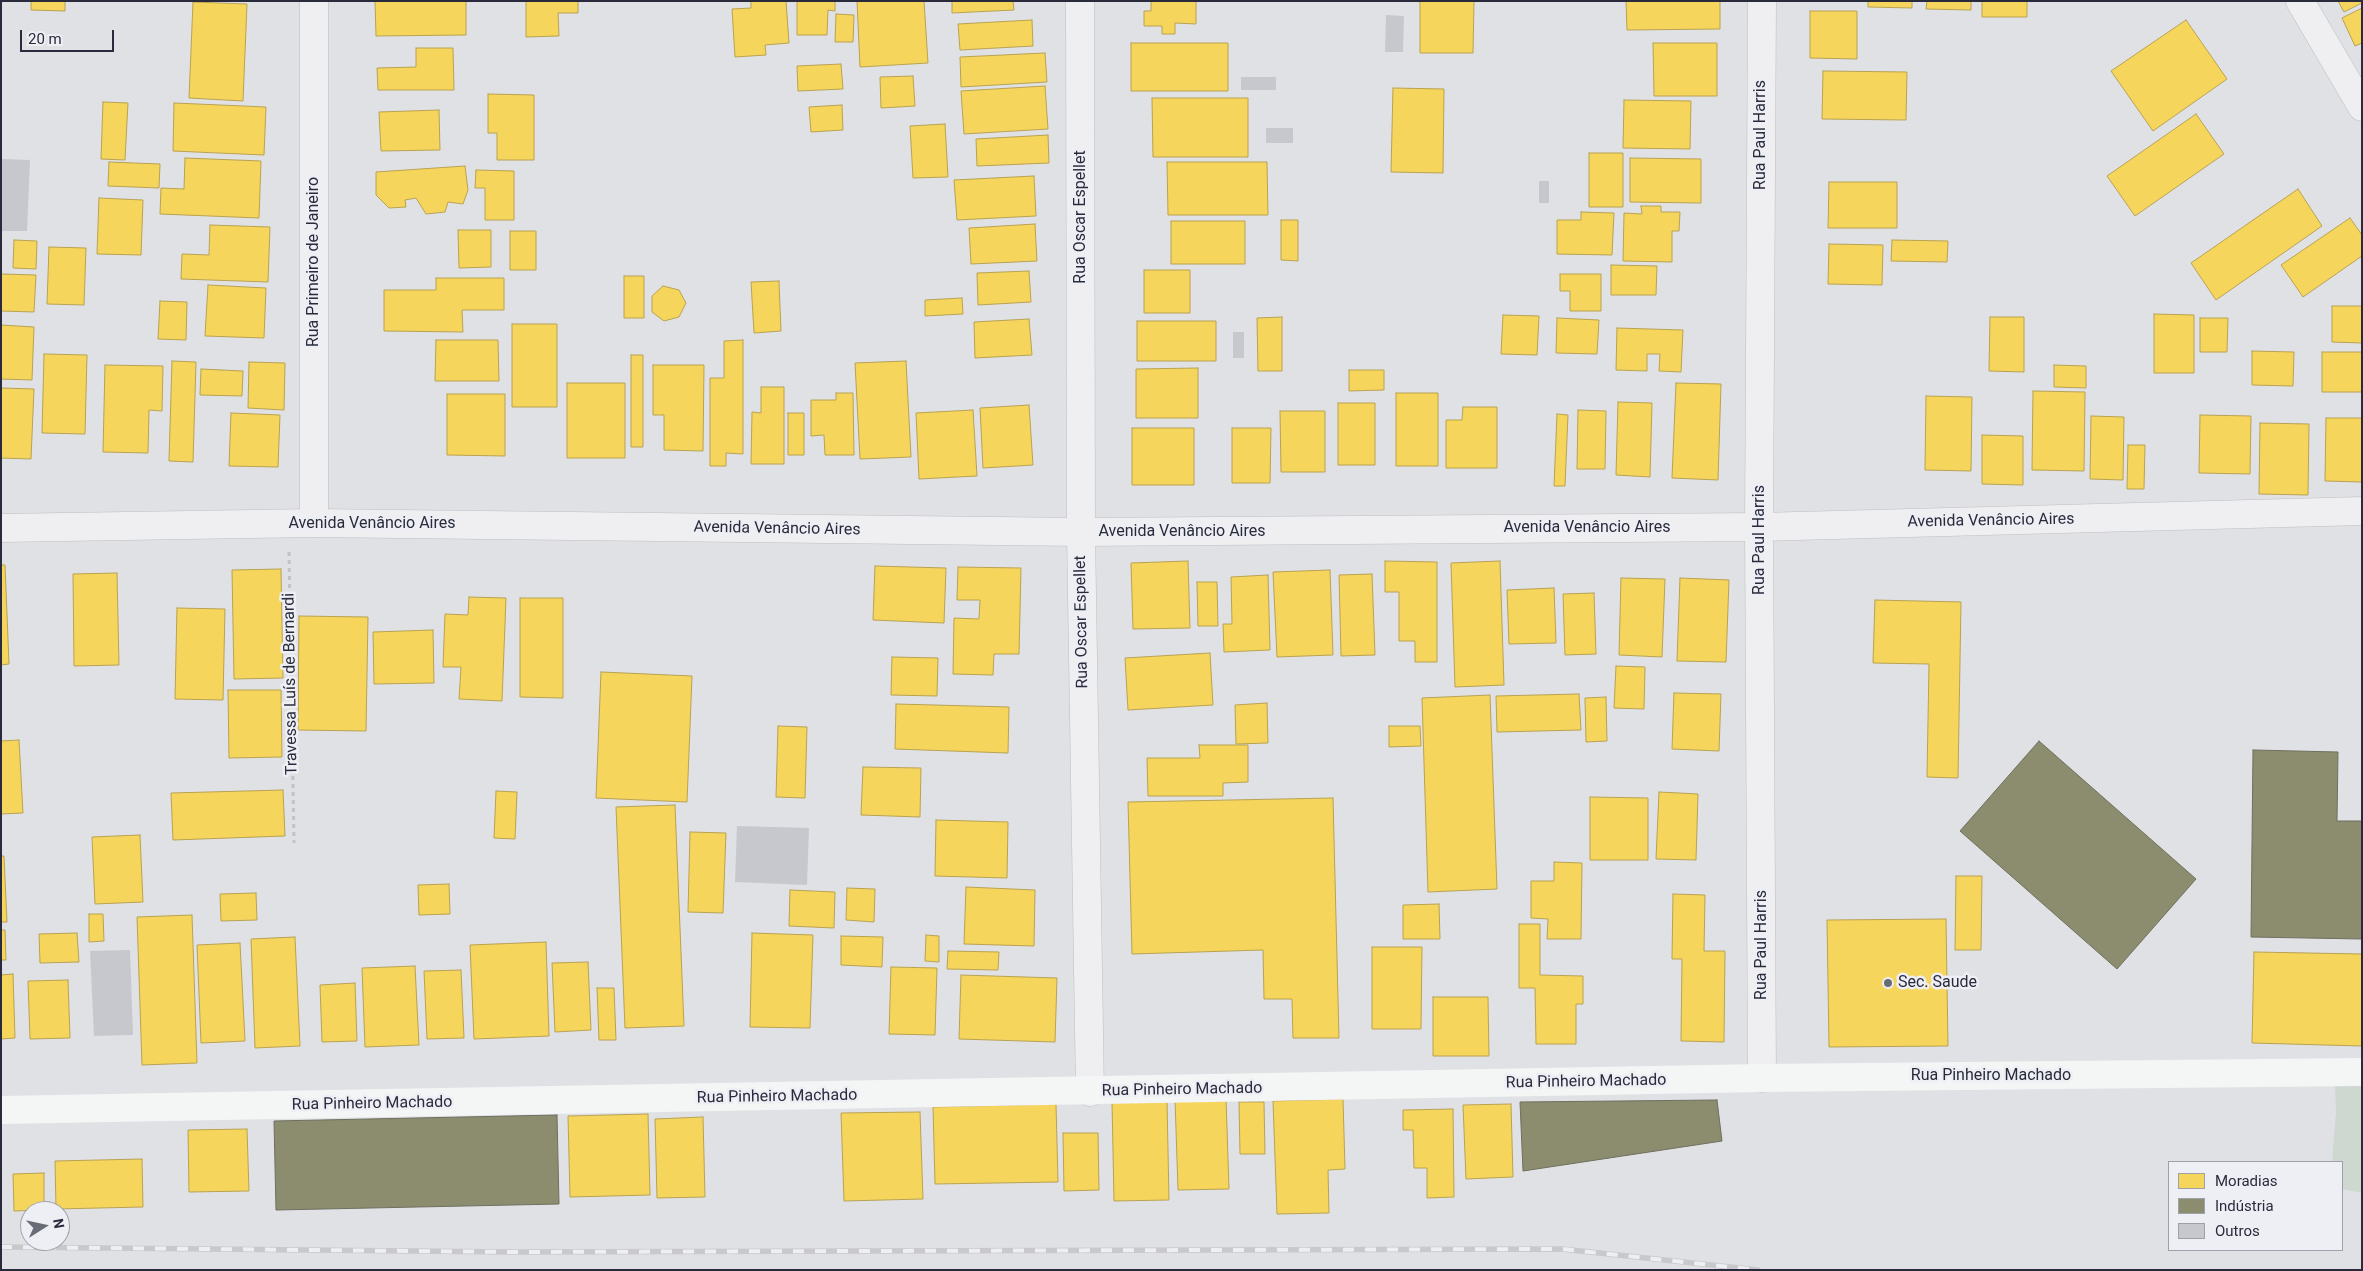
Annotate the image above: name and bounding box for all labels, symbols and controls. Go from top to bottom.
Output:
scale bar [22,20,116,52]
text: 20 m [28,30,62,48]
street label: Rua Paul Harris [1751,80,1771,190]
street label: Rua Oscar Espellet [1071,150,1091,284]
street label: Rua Primeiro de Janeiro [304,177,324,347]
street label: Rua Paul Harris [1750,485,1770,595]
street label: Avenida Venâncio Aires [1907,510,2075,532]
street label: Avenida Venâncio Aires [288,514,456,534]
street label: Avenida Venâncio Aires [693,518,861,540]
street label: Avenida Venâncio Aires [1503,518,1671,538]
street label: Avenida Venâncio Aires [1098,522,1266,542]
street label: Rua Oscar Espellet [1071,555,1093,689]
street label: Travessa Luís de Bernardi [280,593,302,775]
street label: Rua Paul Harris [1752,890,1772,1000]
place label: Sec. Saude [1898,973,1977,993]
marker: Sec. Saude [1882,977,1894,989]
street label: Rua Pinheiro Machado [1911,1066,2071,1086]
street label: Rua Pinheiro Machado [1506,1071,1666,1093]
street label: Rua Pinheiro Machado [1102,1079,1262,1101]
street label: Rua Pinheiro Machado [697,1086,857,1108]
street label: Rua Pinheiro Machado [292,1093,452,1115]
legend [2168,1161,2343,1251]
text: Moradias [2215,1172,2278,1190]
text: Indústria [2215,1197,2274,1215]
north arrow [20,1201,70,1251]
text: N [50,1217,68,1230]
text: Outros [2215,1222,2260,1240]

